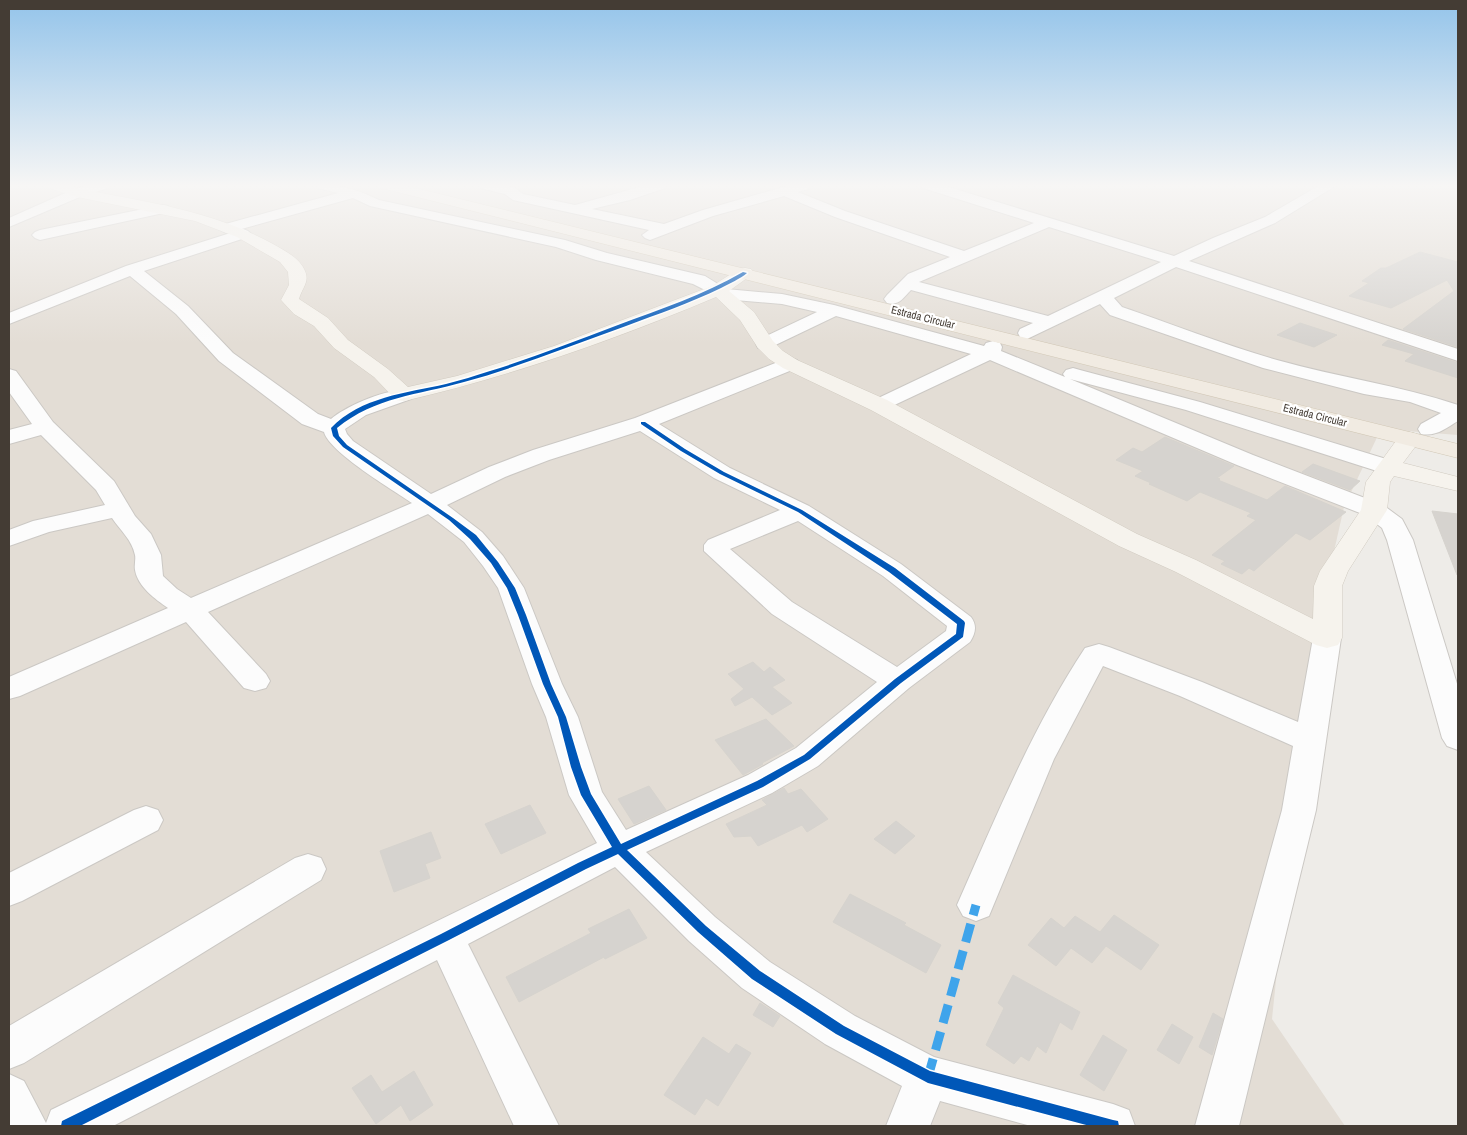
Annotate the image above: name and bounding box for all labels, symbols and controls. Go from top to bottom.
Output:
street label: Estrada Circular [890,302,956,332]
street label: Estrada Circular [1282,400,1348,430]

